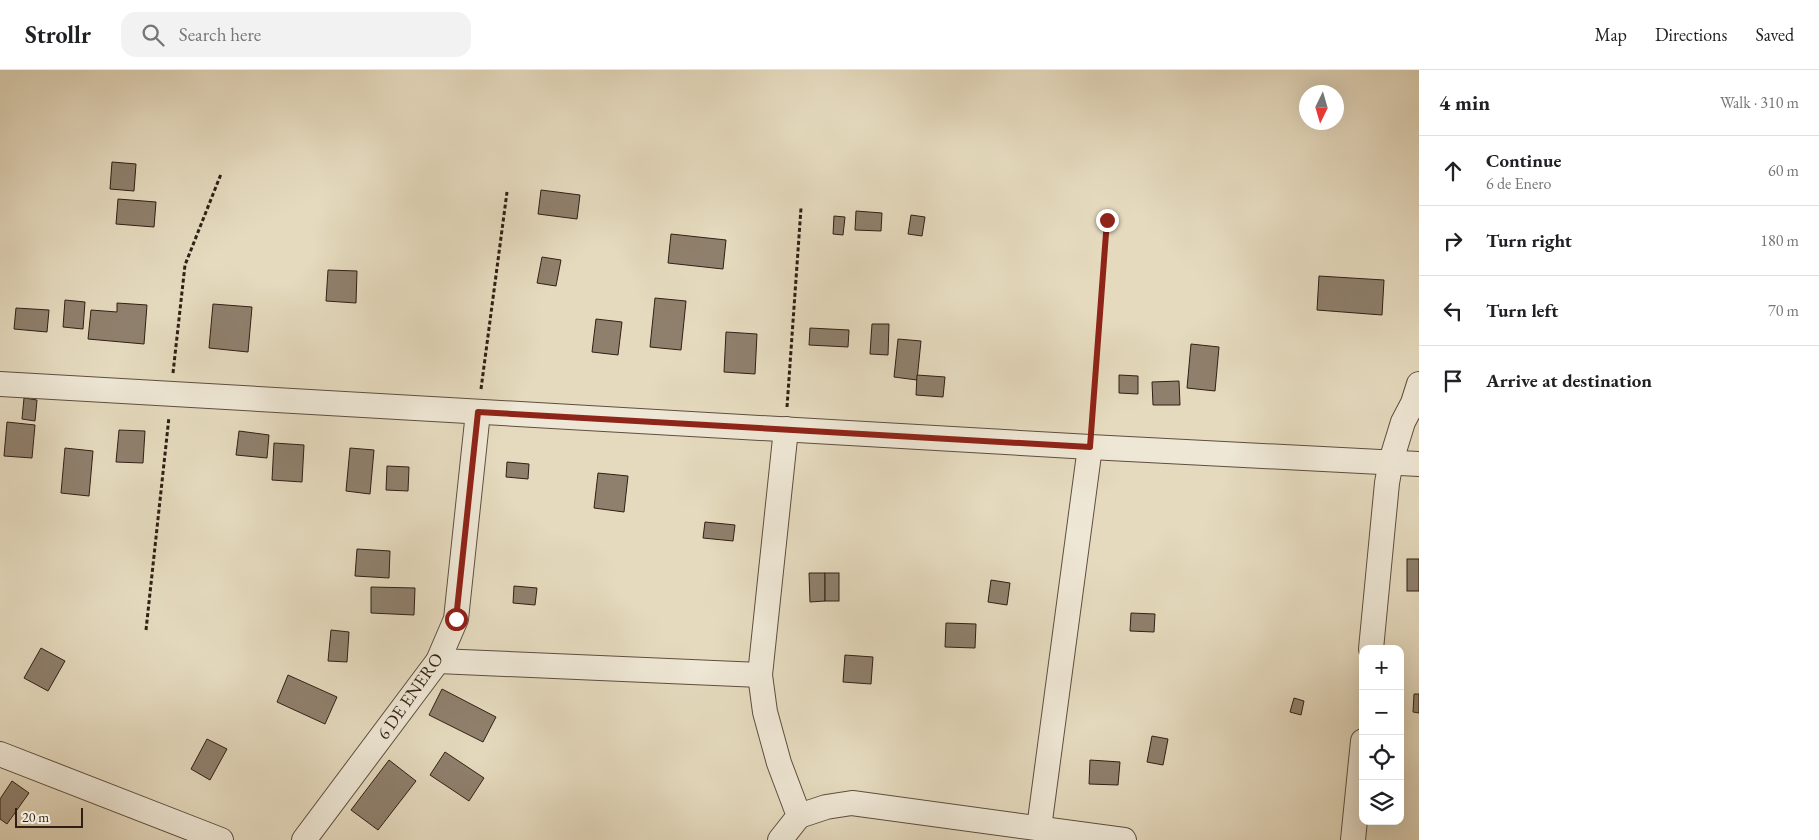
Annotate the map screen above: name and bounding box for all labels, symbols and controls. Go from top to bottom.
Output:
search box [121,12,471,57]
text: Strollr [25,19,91,50]
icon: search [139,21,167,49]
text: Search here [179,22,261,47]
text: Map [1595,23,1627,46]
text: Directions [1655,23,1727,46]
text: Saved [1755,23,1794,46]
north arrow [1299,85,1344,130]
text: 4 min [1439,89,1490,116]
text: Walk · 310 m [1720,92,1799,113]
text: Continue [1486,148,1561,173]
icon: ahead [1439,157,1467,185]
text: 60 m [1768,160,1799,181]
text: 6 de Enero [1486,173,1551,194]
route end [1096,209,1119,232]
icon: right [1439,227,1467,255]
text: Turn right [1486,228,1572,253]
text: 180 m [1760,230,1799,251]
icon: left [1439,297,1467,325]
text: Turn left [1486,298,1558,323]
text: 70 m [1768,300,1799,321]
icon: arrive [1439,367,1467,395]
text: Arrive at destination [1486,368,1652,393]
route start [445,608,468,631]
map controls [1359,645,1404,825]
button: + [1359,645,1404,690]
street label: 6 DE ENERO [371,648,448,744]
button: − [1359,690,1404,735]
button: locate [1359,735,1404,780]
button: layers [1359,780,1404,825]
scale bar [15,805,82,828]
text: 20 m [22,808,49,826]

